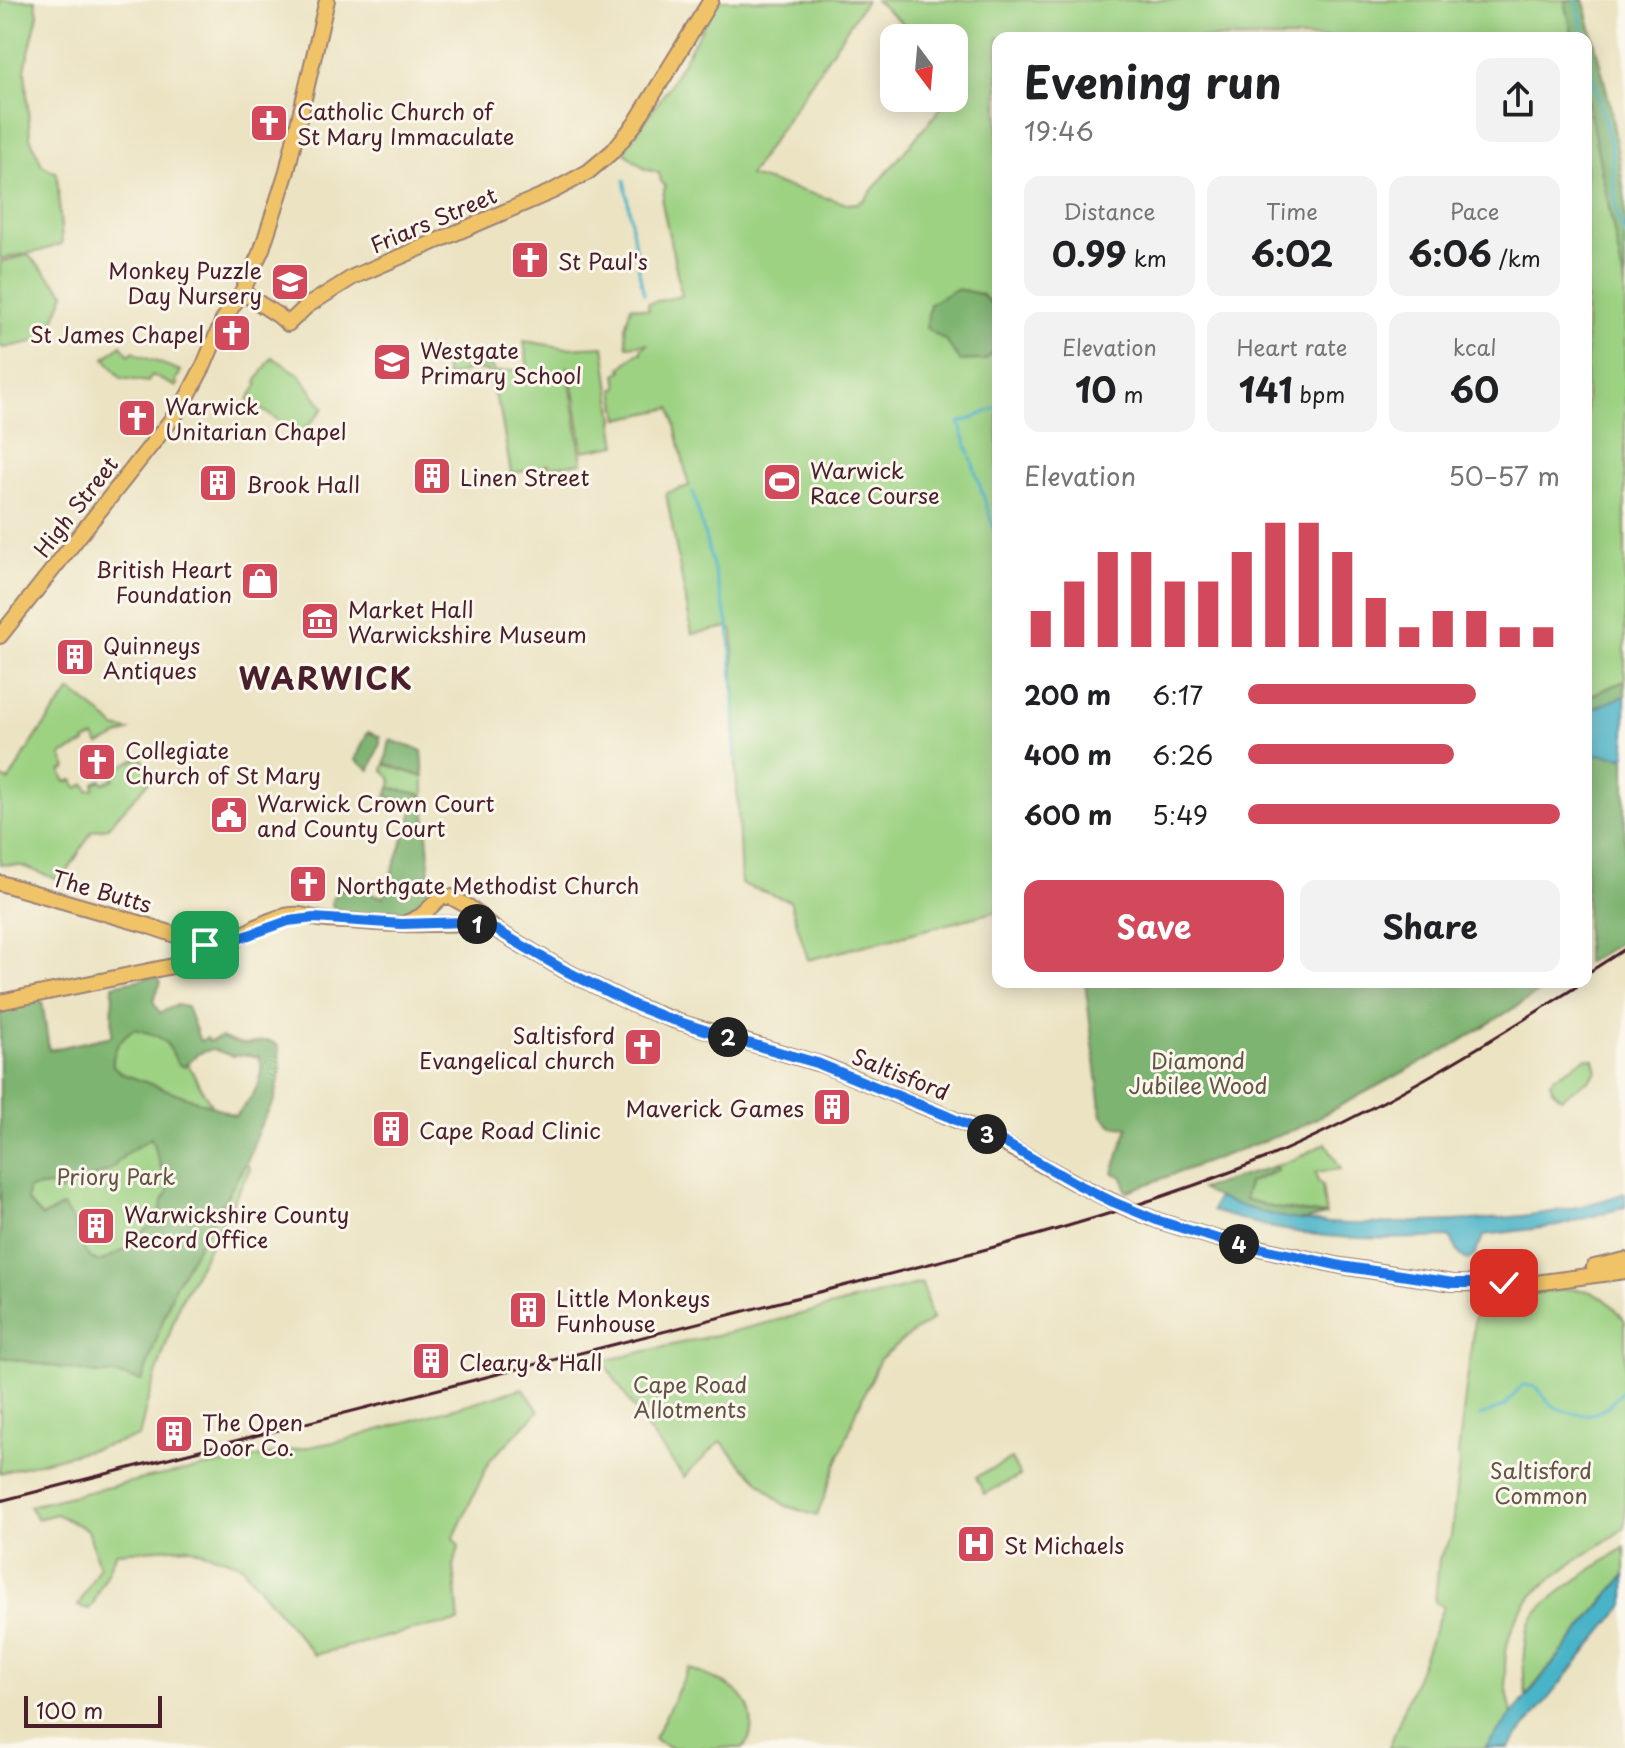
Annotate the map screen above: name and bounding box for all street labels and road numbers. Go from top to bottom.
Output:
street label: Friars Street [364,177,502,261]
street label: High Street [25,448,125,564]
street label: The Butts [48,860,156,920]
street label: Saltisford [847,1039,955,1107]

